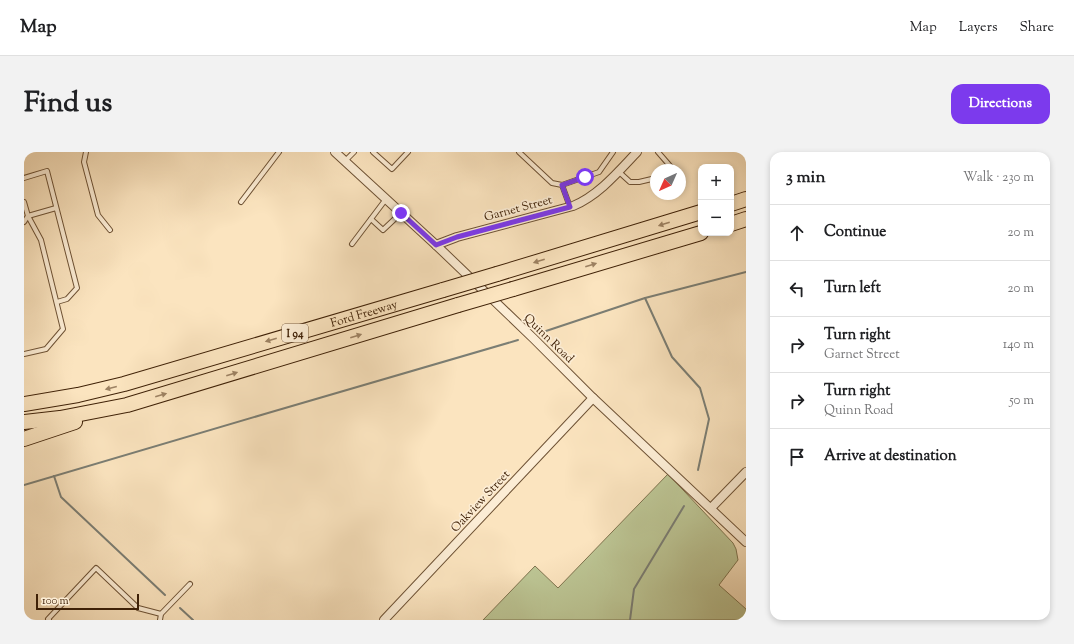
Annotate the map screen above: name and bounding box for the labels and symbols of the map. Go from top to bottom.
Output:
north arrow [650,164,686,200]
route start [576,168,594,186]
street label: Garnet Street [482,191,554,227]
route end [392,204,410,222]
one-way arrow [657,221,669,227]
one-way arrow [533,258,545,264]
one-way arrow [585,262,597,268]
street label: Ford Freeway [328,296,400,333]
street label: Quinn Road [519,310,578,368]
road number: I 94 [282,324,308,342]
one-way arrow [350,333,362,339]
one-way arrow [265,337,277,343]
one-way arrow [226,371,238,377]
one-way arrow [105,385,117,391]
one-way arrow [155,392,167,398]
street label: Oakview Street [447,466,514,537]
scale bar [36,592,139,611]

